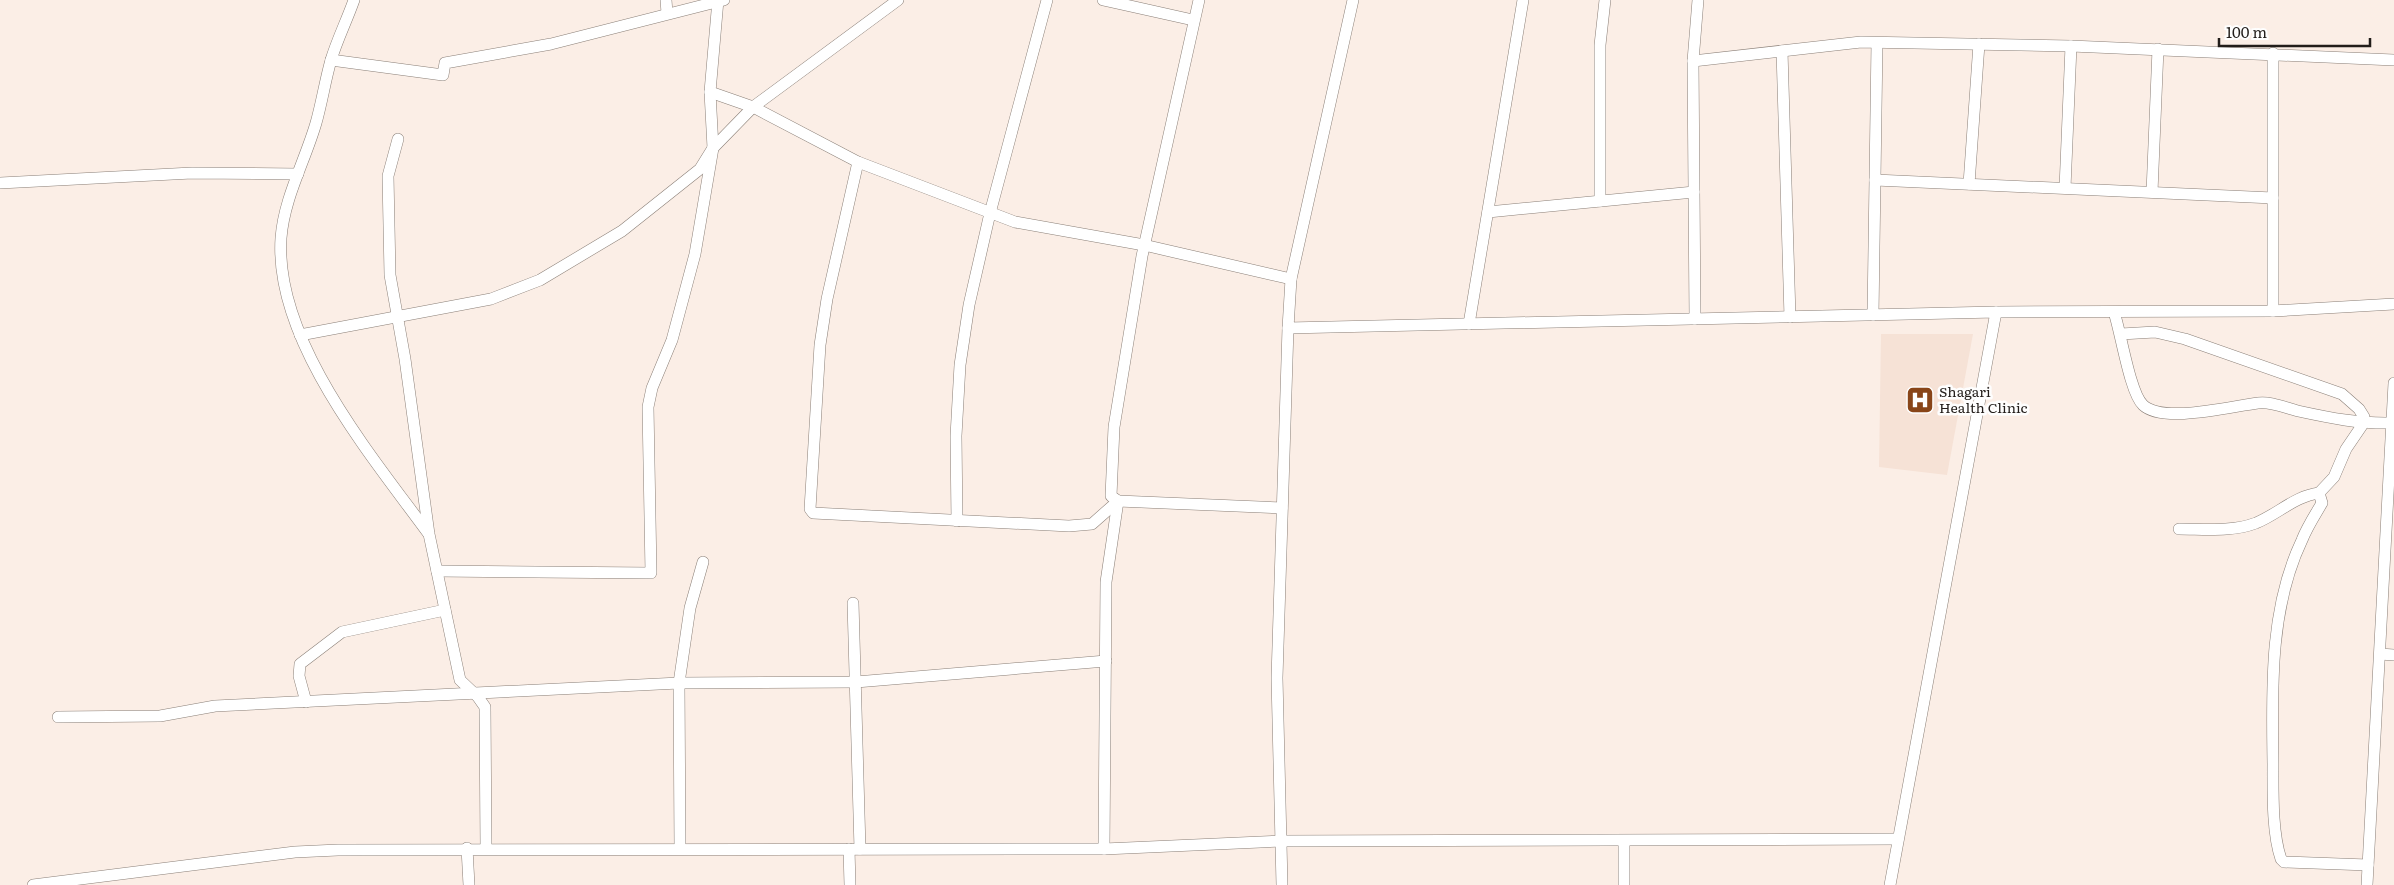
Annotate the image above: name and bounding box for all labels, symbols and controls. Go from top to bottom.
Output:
scale bar [2219,15,2370,47]
text: 100 m [2226,20,2267,43]
place label: Shagari Health Clinic [1939,381,2028,417]
hospital icon: Shagari Health Clinic [1905,385,1935,415]

